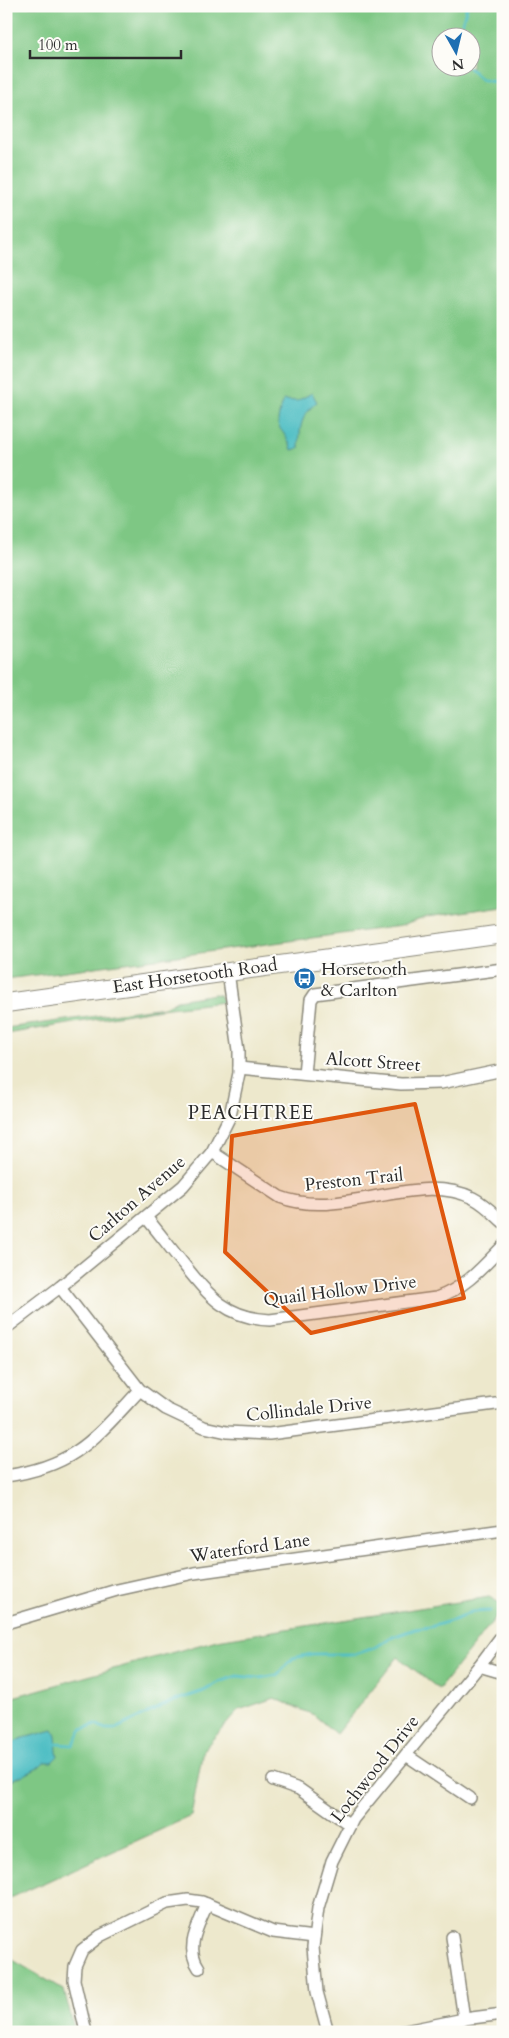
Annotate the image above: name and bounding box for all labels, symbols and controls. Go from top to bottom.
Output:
scale bar [30,28,181,60]
north arrow [432,28,482,78]
text: 100 m [38,35,78,55]
text: N [450,54,465,75]
street label: East Horsetooth Road [111,952,279,1000]
place label: Horsetooth & Carlton [321,957,407,1003]
bus stop icon: Horsetooth & Carlton [293,967,317,991]
street label: Alcott Street [325,1046,421,1078]
district label: PEACHTREE [188,1100,314,1126]
street label: Carlton Avenue [83,1150,191,1248]
street label: Preston Trail [303,1162,405,1198]
street label: Quail Hollow Drive [262,1269,418,1313]
street label: Collindale Drive [245,1390,373,1428]
street label: Waterford Lane [187,1527,312,1569]
street label: Lochwood Drive [325,1710,425,1828]

